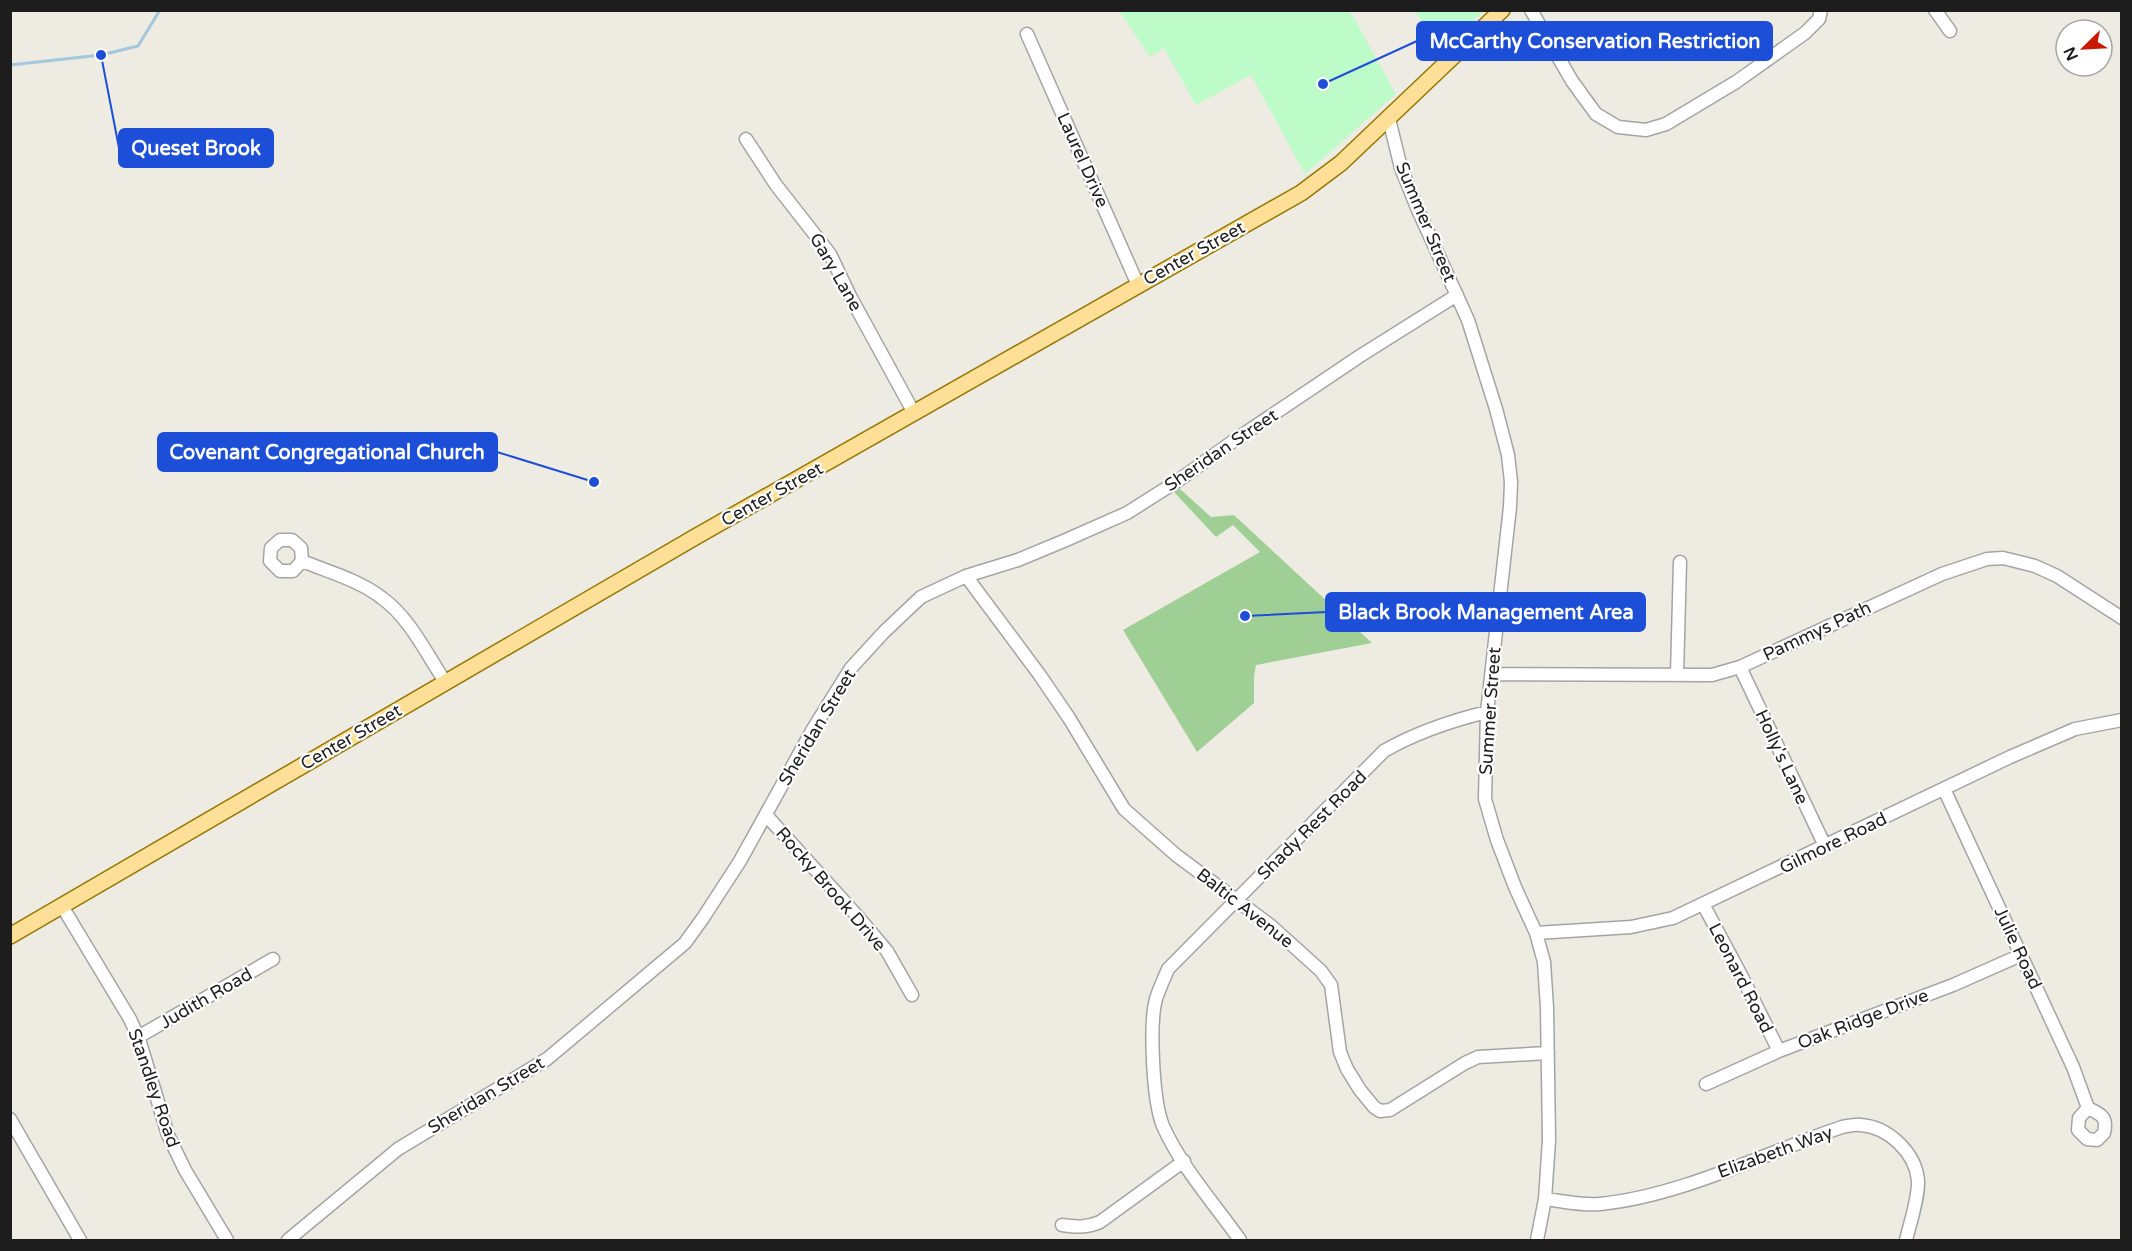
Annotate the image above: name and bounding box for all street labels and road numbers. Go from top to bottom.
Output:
street label: Laurel Drive [1052,109,1114,211]
street label: Summer Street [1391,159,1461,285]
street label: Center Street [1139,216,1249,290]
street label: Gary Lane [805,229,867,315]
street label: Sheridan Street [1160,404,1282,496]
street label: Center Street [717,457,827,531]
street label: Pammys Path [1759,596,1875,666]
street label: Summer Street [1475,646,1505,776]
street label: Sheridan Street [774,665,860,789]
street label: Center Street [297,699,406,775]
street label: Holly's Lane [1751,706,1813,808]
street label: Shady Rest Road [1253,766,1371,884]
street label: Gilmore Road [1776,808,1890,878]
street label: Rocky Brook Drive [771,822,891,956]
street label: Baltic Avenue [1192,863,1298,953]
street label: Julie Road [1989,903,2047,993]
street label: Leonard Road [1704,919,1778,1037]
street label: Judith Road [156,963,256,1033]
street label: Oak Ridge Drive [1795,984,1931,1054]
street label: Standley Road [123,1026,185,1150]
street label: Sheridan Street [424,1052,548,1138]
street label: Elizabeth Way [1715,1121,1836,1183]

